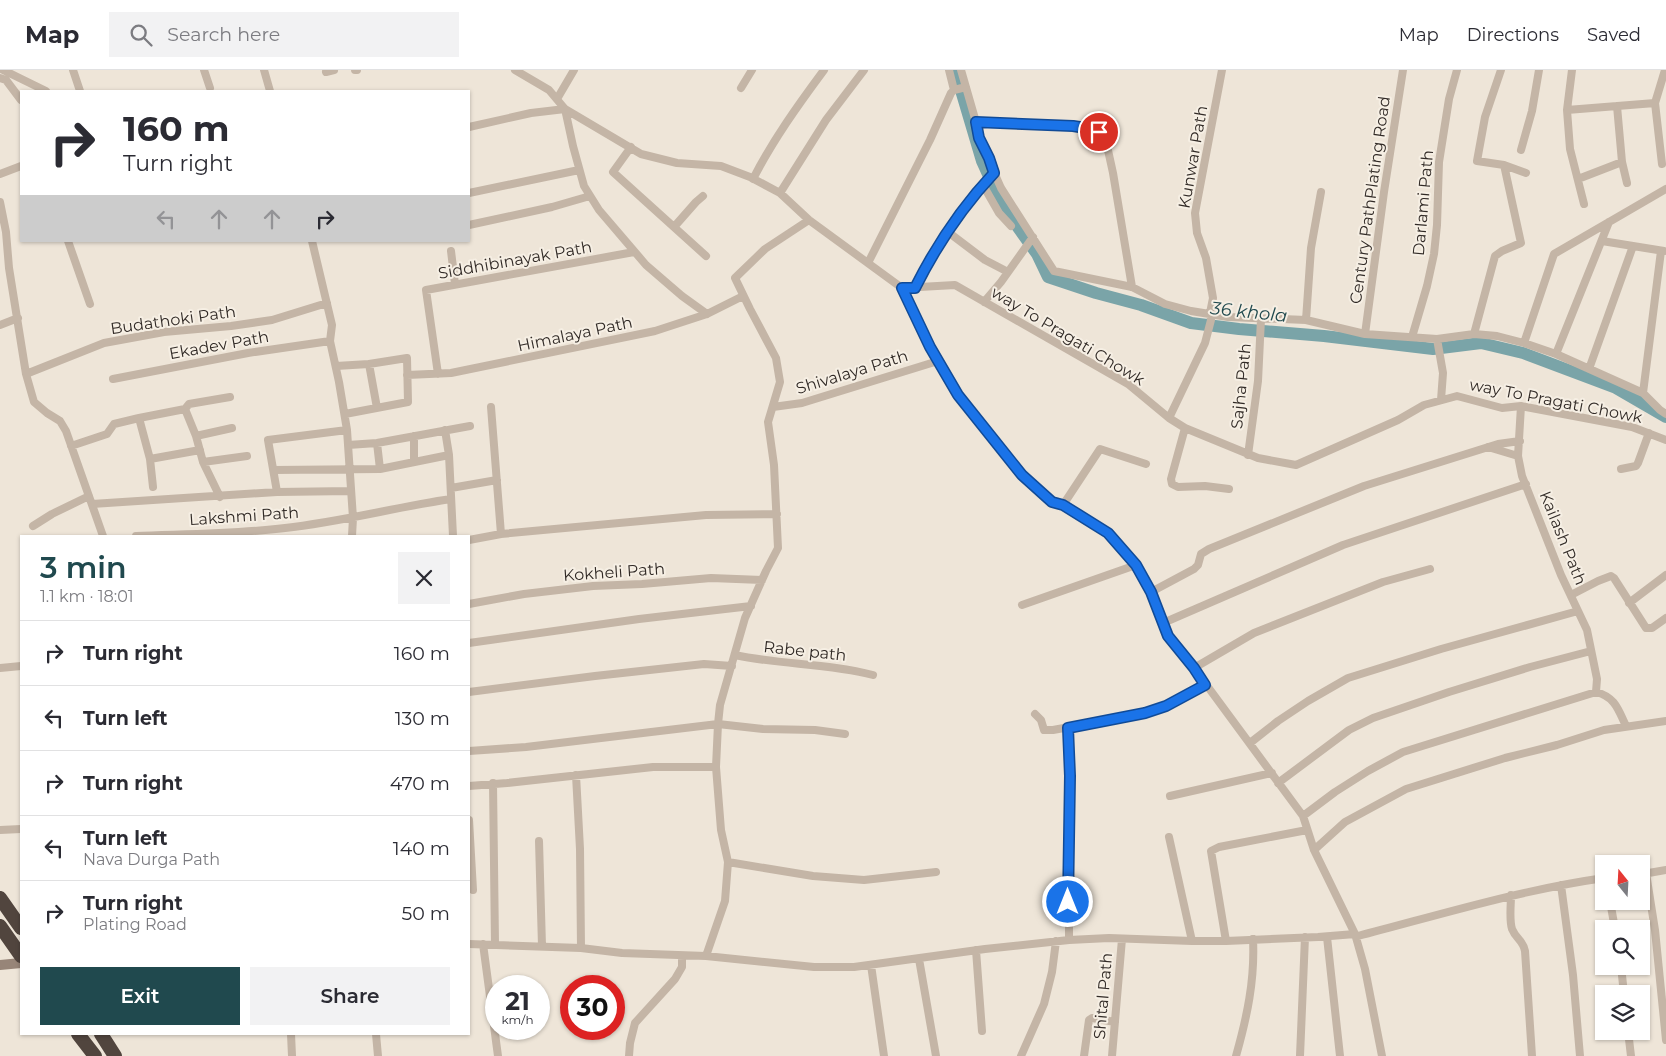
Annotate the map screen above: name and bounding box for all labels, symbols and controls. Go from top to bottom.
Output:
search box [109,12,459,57]
text: Map [25,20,79,49]
icon: search [127,21,155,49]
text: Search here [167,23,280,46]
text: Map [1399,24,1439,46]
text: Directions [1467,24,1559,46]
text: Saved [1587,24,1641,46]
street label: Century PathPlating Road [1346,95,1394,305]
street label: Kunwar Path [1175,104,1211,210]
text: 160 m [123,107,229,150]
icon: right [40,110,105,175]
pin [1078,111,1120,153]
icon: arrive [1085,118,1113,146]
street label: Darlami Path [1409,149,1437,257]
text: Turn right [123,150,233,177]
icon: left [152,205,180,233]
icon: ahead [205,205,233,233]
icon: ahead [258,205,286,233]
icon: right [311,205,339,233]
street label: Siddhibinayak Path [437,237,593,283]
street label: way To Pragati Chowk [988,283,1149,390]
water label: 36 khola [1209,297,1288,327]
street label: Budathoki Path [109,302,237,338]
street label: Himalaya Path [516,313,634,355]
street label: Ekadev Path [168,327,270,363]
street label: Sajha Path [1227,342,1255,430]
street label: Shivalaya Path [794,346,910,398]
street label: way To Pragati Chowk [1468,375,1644,427]
street label: Kailash Path [1536,488,1590,588]
street label: Lakshmi Path [188,503,300,529]
text: 3 min [40,549,127,586]
button: close [398,552,450,604]
street label: Kokheli Path [563,559,665,585]
text: 1.1 km · 18:01 [40,587,134,606]
street label: Rabe path [763,637,847,665]
icon: right [40,639,68,667]
text: Turn right [83,642,183,665]
text: 160 m [394,642,450,665]
icon: left [40,704,68,732]
text: Turn left [83,707,168,730]
text: 130 m [395,707,450,730]
icon: right [40,769,68,797]
text: Turn right [83,772,183,795]
text: 470 m [390,772,450,795]
text: Turn left [83,827,168,850]
icon: left [40,834,68,862]
text: 140 m [393,837,450,860]
text: Nava Durga Path [83,850,220,869]
north arrow [1595,855,1650,910]
map controls [1595,855,1650,1040]
position arrow [1041,875,1093,927]
text: Turn right [83,892,183,915]
icon: right [40,899,68,927]
text: 50 m [402,902,450,925]
text: Plating Road [83,915,187,934]
button: search [1595,920,1650,975]
street label: Shital Path [1090,952,1116,1040]
button: Exit [40,967,240,1025]
button: Share [250,967,450,1025]
speed limit sign: 30 [560,975,625,1040]
button: layers [1595,985,1650,1040]
text: 21 [505,986,530,1016]
text: km/h [501,1012,534,1027]

